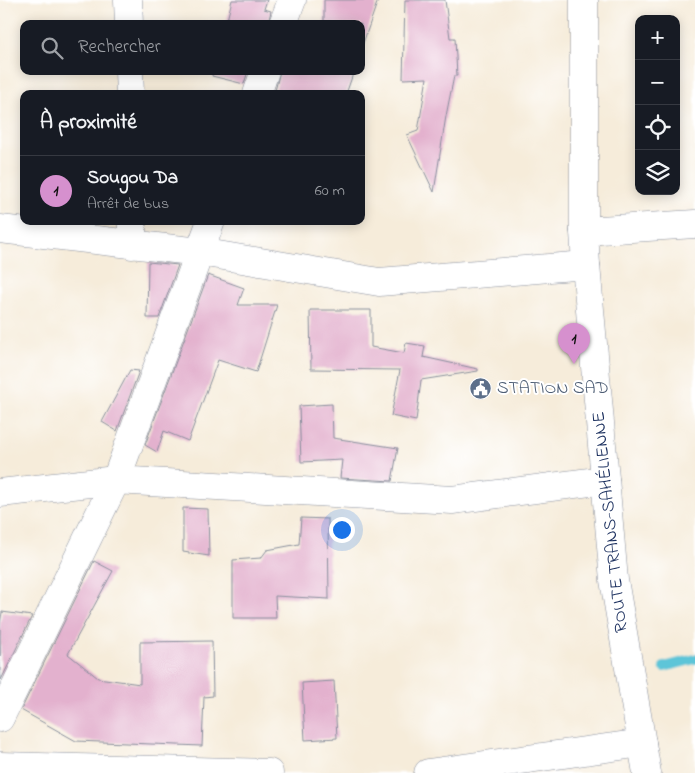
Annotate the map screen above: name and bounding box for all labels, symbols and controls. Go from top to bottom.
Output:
map controls [635,15,680,195]
button: + [635,15,680,60]
search box [20,20,365,75]
icon: search [38,34,66,62]
text: Rechercher [78,34,161,61]
button: − [635,60,680,105]
button: locate [635,105,680,150]
text: À proximité [40,108,137,138]
button: layers [635,150,680,195]
text: Sougou Da [87,165,178,192]
text: 1 [53,179,59,203]
text: 60 m [315,179,345,203]
text: Arrêt de bus [87,192,169,216]
pin: 1 [558,323,590,364]
place label: STATION SAD [497,376,609,402]
public building icon: STATION SAD [469,377,493,401]
street label: ROUTE TRANS-SAHÉLIENNE [586,410,636,634]
your location [329,517,355,543]

